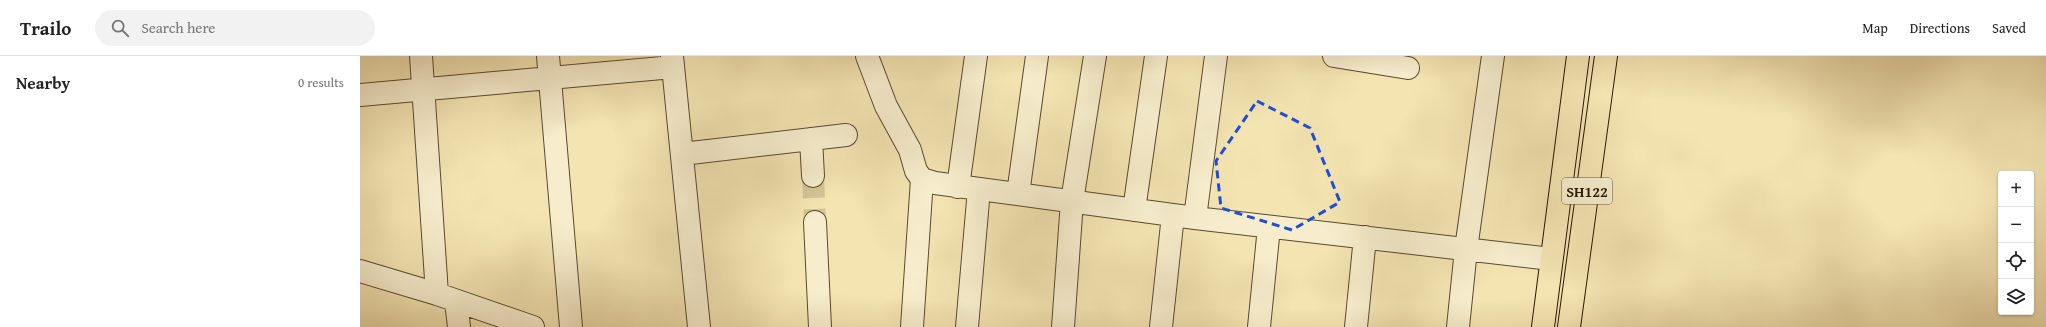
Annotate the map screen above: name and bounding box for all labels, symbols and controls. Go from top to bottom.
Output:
search box [95,10,375,46]
text: Trailo [20,14,71,42]
icon: search [109,17,131,39]
text: Search here [141,17,215,38]
text: Map [1862,18,1888,38]
text: Directions [1910,18,1970,38]
text: Saved [1992,18,2026,38]
text: Nearby [16,70,70,95]
text: 0 results [298,73,344,92]
map controls [1998,171,2034,315]
button: + [1998,171,2034,207]
road number: SH122 [1562,178,1612,204]
button: − [1998,207,2034,243]
button: locate [1998,243,2034,279]
button: layers [1998,279,2034,315]

